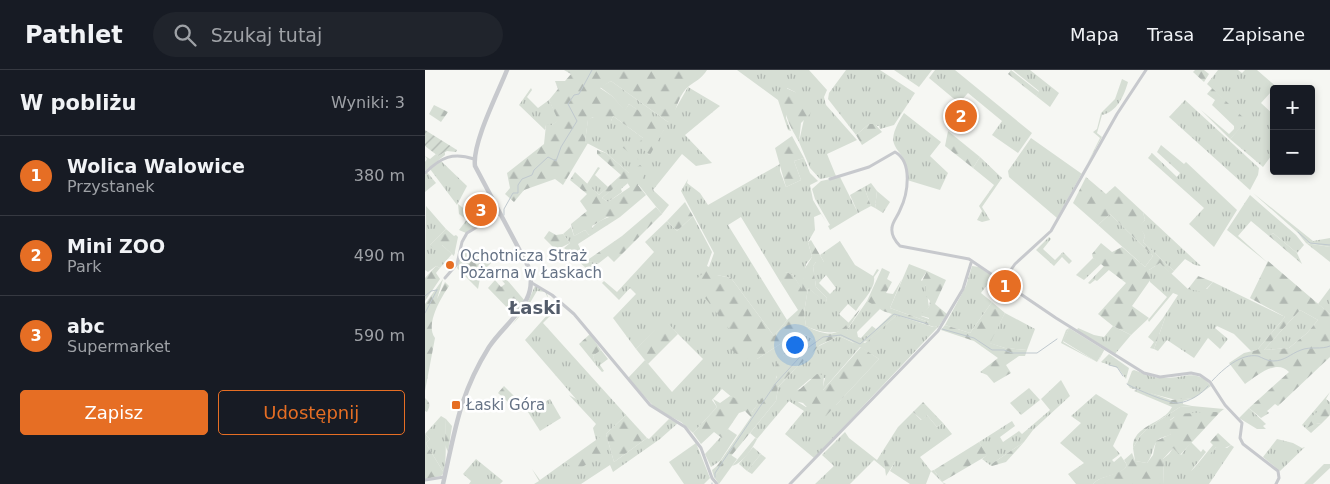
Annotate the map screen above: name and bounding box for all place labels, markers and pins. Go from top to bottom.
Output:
pin: 2 [945,97,977,135]
pin: 3 [465,191,497,229]
place label: Ochotnicza Straż Pożarna w Łaskach [460,247,602,282]
marker: Ochotnicza Straż Pożarna w Łaskach [444,259,456,271]
pin: 1 [989,267,1021,305]
place label: Łaski Góra [465,396,545,414]
marker: Łaski Góra [450,399,462,411]

